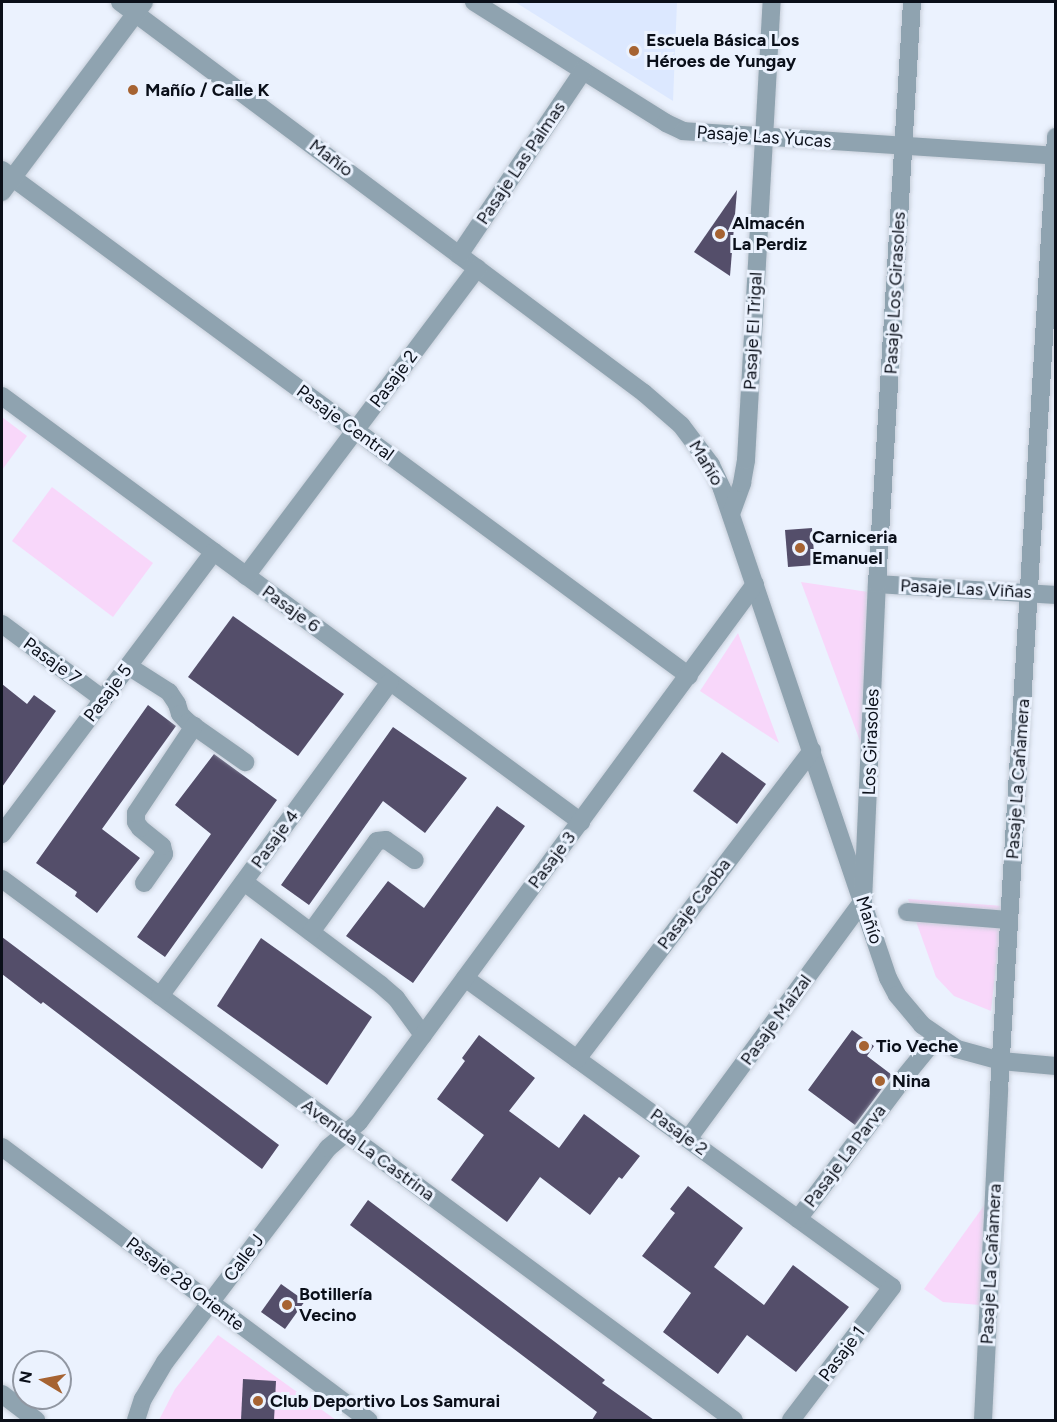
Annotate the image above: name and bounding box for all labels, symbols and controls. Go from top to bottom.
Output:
place label: Escuela Básica Los Héroes de Yungay [646,30,799,72]
marker: Escuela Básica Los Héroes de Yungay [627,44,641,58]
place label: Mañío / Calle K [145,79,270,101]
marker: Mañío / Calle K [126,83,140,97]
street label: Pasaje Las Palmas [472,97,570,229]
street label: Pasaje Las Yucas [696,122,832,152]
street label: Mañío [305,135,357,181]
street label: Pasaje Los Girasoles [880,211,910,375]
place label: Almacén La Perdiz [732,213,807,256]
marker: Almacén La Perdiz [713,227,727,241]
street label: Pasaje El Trigal [739,271,767,391]
street label: Pasaje 2 [365,346,423,412]
street label: Pasaje Central [292,380,398,466]
street label: Mañío [684,436,728,490]
place label: Carniceria Emanuel [812,527,897,570]
marker: Carniceria Emanuel [793,541,807,555]
street label: Pasaje Las Viñas [900,575,1032,603]
street label: Pasaje 6 [258,581,324,637]
street label: Pasaje 7 [19,633,85,689]
street label: Pasaje 5 [79,660,137,726]
street label: Los Girasoles [858,688,884,796]
street label: Pasaje La Cañamera [1002,698,1034,860]
street label: Pasaje 4 [246,805,304,873]
street label: Pasaje 3 [524,827,580,893]
street label: Pasaje Caoba [653,854,735,954]
street label: Mañío [851,893,887,947]
street label: Pasaje Maizal [736,971,816,1069]
place label: Tio Veche [876,1035,958,1057]
marker: Tio Veche [857,1039,871,1053]
place label: Nina [892,1070,930,1092]
marker: Nina [873,1074,887,1088]
street label: Avenida La Castrina [297,1094,439,1206]
street label: Pasaje La Parva [799,1100,891,1212]
street label: Pasaje 2 [646,1104,712,1160]
street label: Pasaje La Cañamera [976,1183,1006,1345]
street label: Calle J [219,1230,269,1286]
street label: Pasaje 28 Oriente [122,1233,248,1335]
place label: Botillería Vecino [299,1284,372,1326]
marker: Botillería Vecino [280,1298,294,1312]
street label: Pasaje 1 [814,1322,870,1386]
north arrow [12,1350,72,1410]
text: N [15,1369,36,1385]
place label: Club Deportivo Los Samurai [270,1390,500,1412]
marker: Club Deportivo Los Samurai [251,1394,265,1408]

